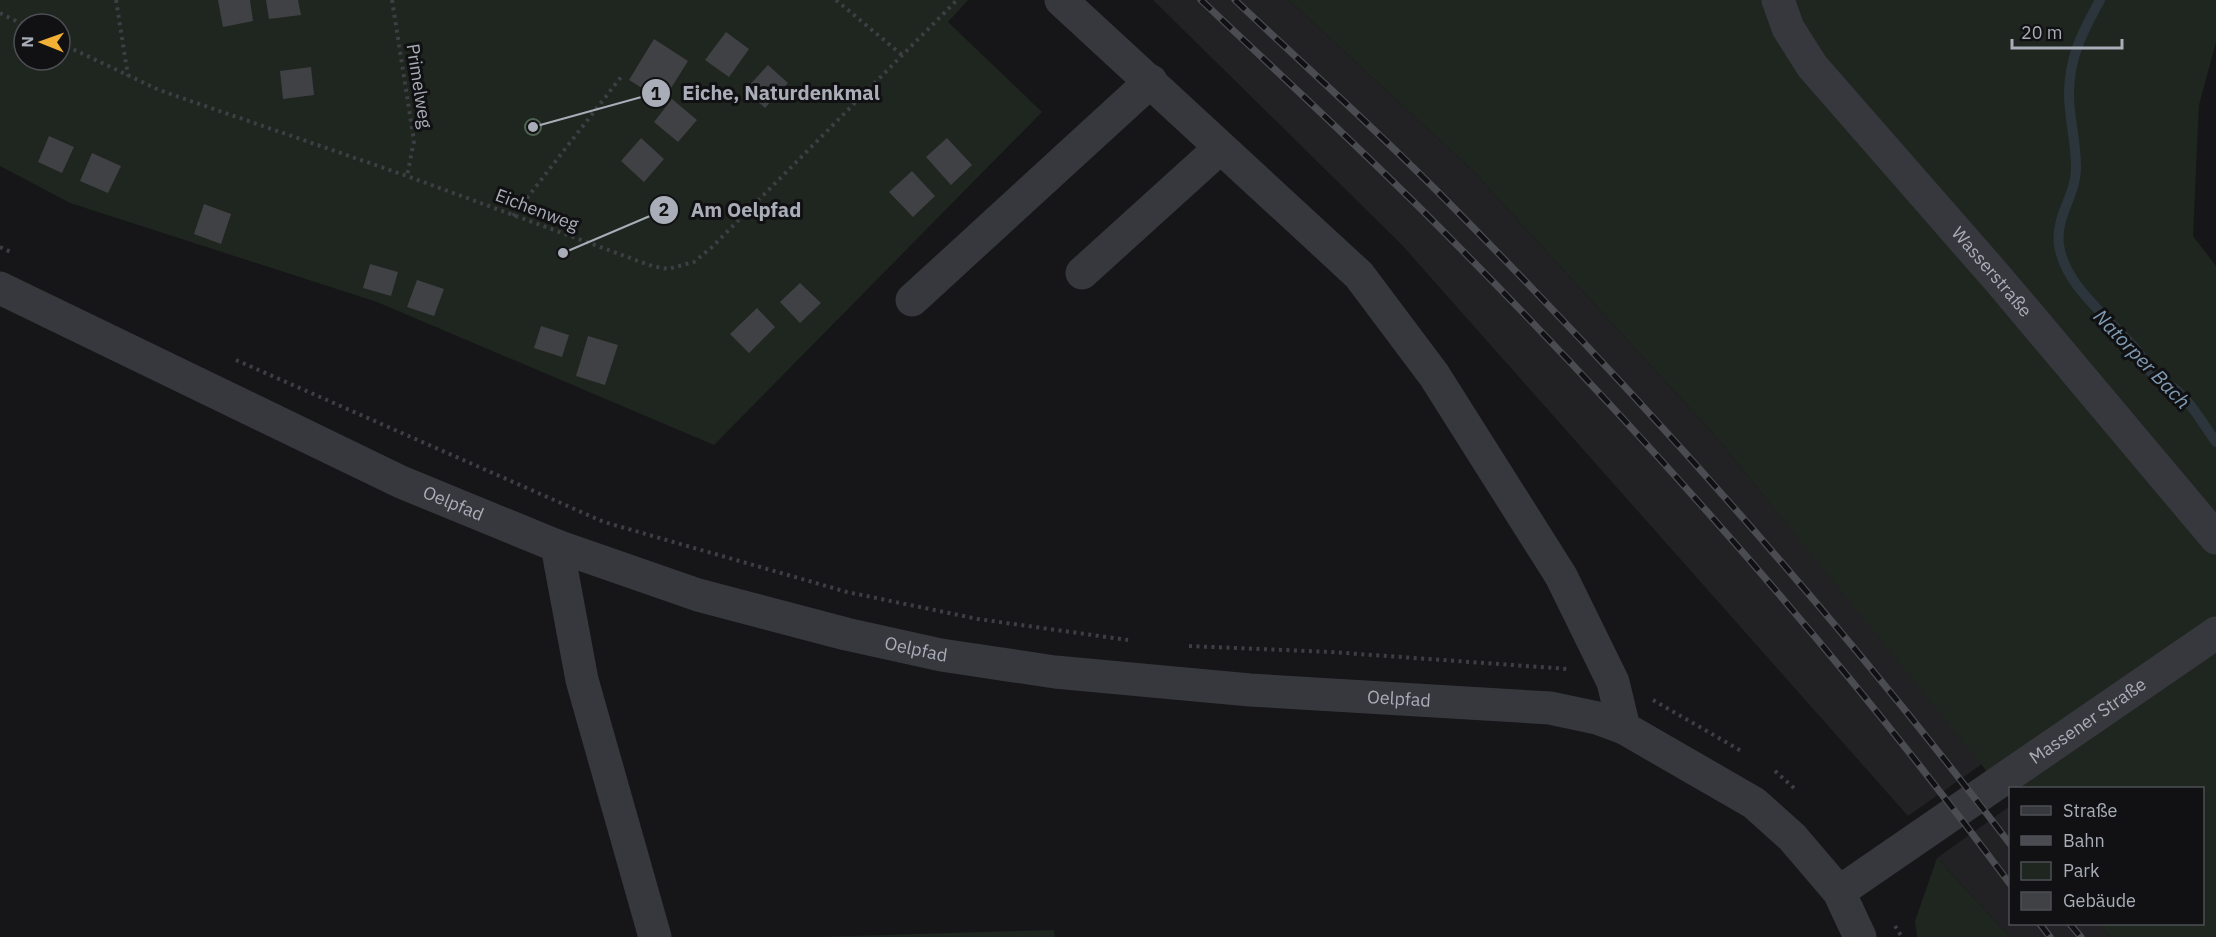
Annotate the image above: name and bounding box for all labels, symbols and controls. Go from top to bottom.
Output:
north arrow [12,12,72,72]
scale bar [2012,12,2122,50]
text: 20 m [2021,21,2063,44]
text: N [17,36,37,48]
street label: Primelweg [401,42,438,130]
callout: Eiche, Naturdenkmal [641,74,892,112]
text: Eiche, Naturdenkmal [682,79,880,106]
text: 1 [651,82,662,105]
street label: Eichenweg [492,183,583,236]
callout: Am Oelpfad [649,191,814,229]
text: Am Oelpfad [691,196,801,223]
text: 2 [659,198,669,221]
street label: Wasserstraße [1947,222,2037,322]
water label: Natorper Bach [2088,303,2197,414]
street label: Oelpfad [420,480,487,526]
street label: Oelpfad [882,631,949,667]
street label: Massener Straße [2025,672,2151,769]
street label: Oelpfad [1366,685,1432,712]
legend [2009,787,2204,925]
text: Straße [2063,799,2117,822]
text: Bahn [2063,829,2105,852]
text: Park [2063,859,2100,882]
text: Gebäude [2063,889,2136,912]

